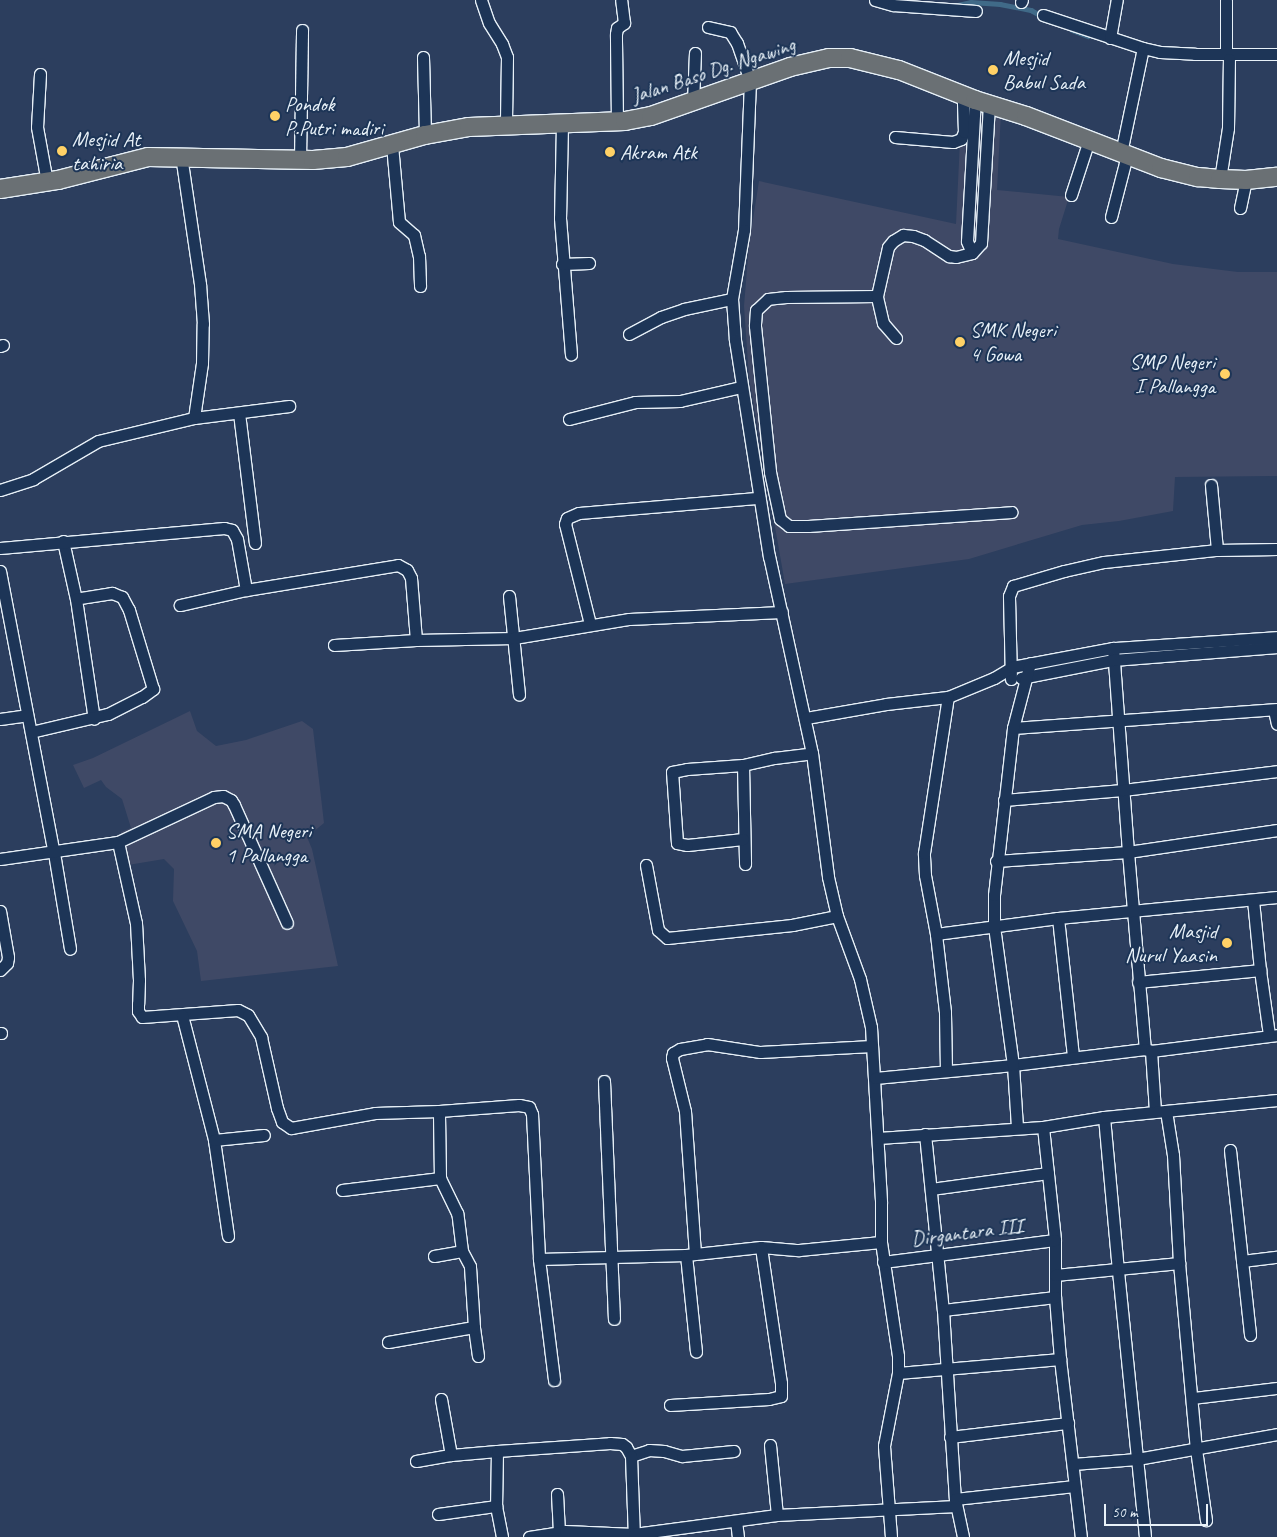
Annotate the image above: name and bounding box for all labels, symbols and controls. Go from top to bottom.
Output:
street label: Jalan Baso Dg. Ngawing [627,31,799,109]
place label: Mesjid Babul Sada [1003,45,1084,95]
marker: Mesjid Babul Sada [987,64,999,76]
place label: Pondok P.Putri madiri [285,91,384,141]
marker: Pondok P.Putri madiri [269,110,281,122]
place label: Mesjid At tahiria [72,126,140,176]
place label: Akram Atk [620,139,697,165]
marker: Mesjid At tahiria [56,145,68,157]
marker: Akram Atk [604,146,616,158]
place label: SMK Negeri 4 Gowa [970,317,1056,367]
marker: SMK Negeri 4 Gowa [954,336,966,348]
place label: SMP Negeri I Pallangga [1130,349,1215,399]
marker: SMP Negeri I Pallangga [1219,368,1231,380]
place label: SMA Negeri 1 Pallangga [226,818,312,868]
marker: SMA Negeri 1 Pallangga [210,837,222,849]
place label: Masjid Nurul Yaasin [1125,918,1217,968]
marker: Masjid Nurul Yaasin [1221,937,1233,949]
street label: Dirgantara III [910,1213,1024,1251]
scale bar [1107,1494,1211,1526]
text: 50 m [1112,1503,1138,1522]

